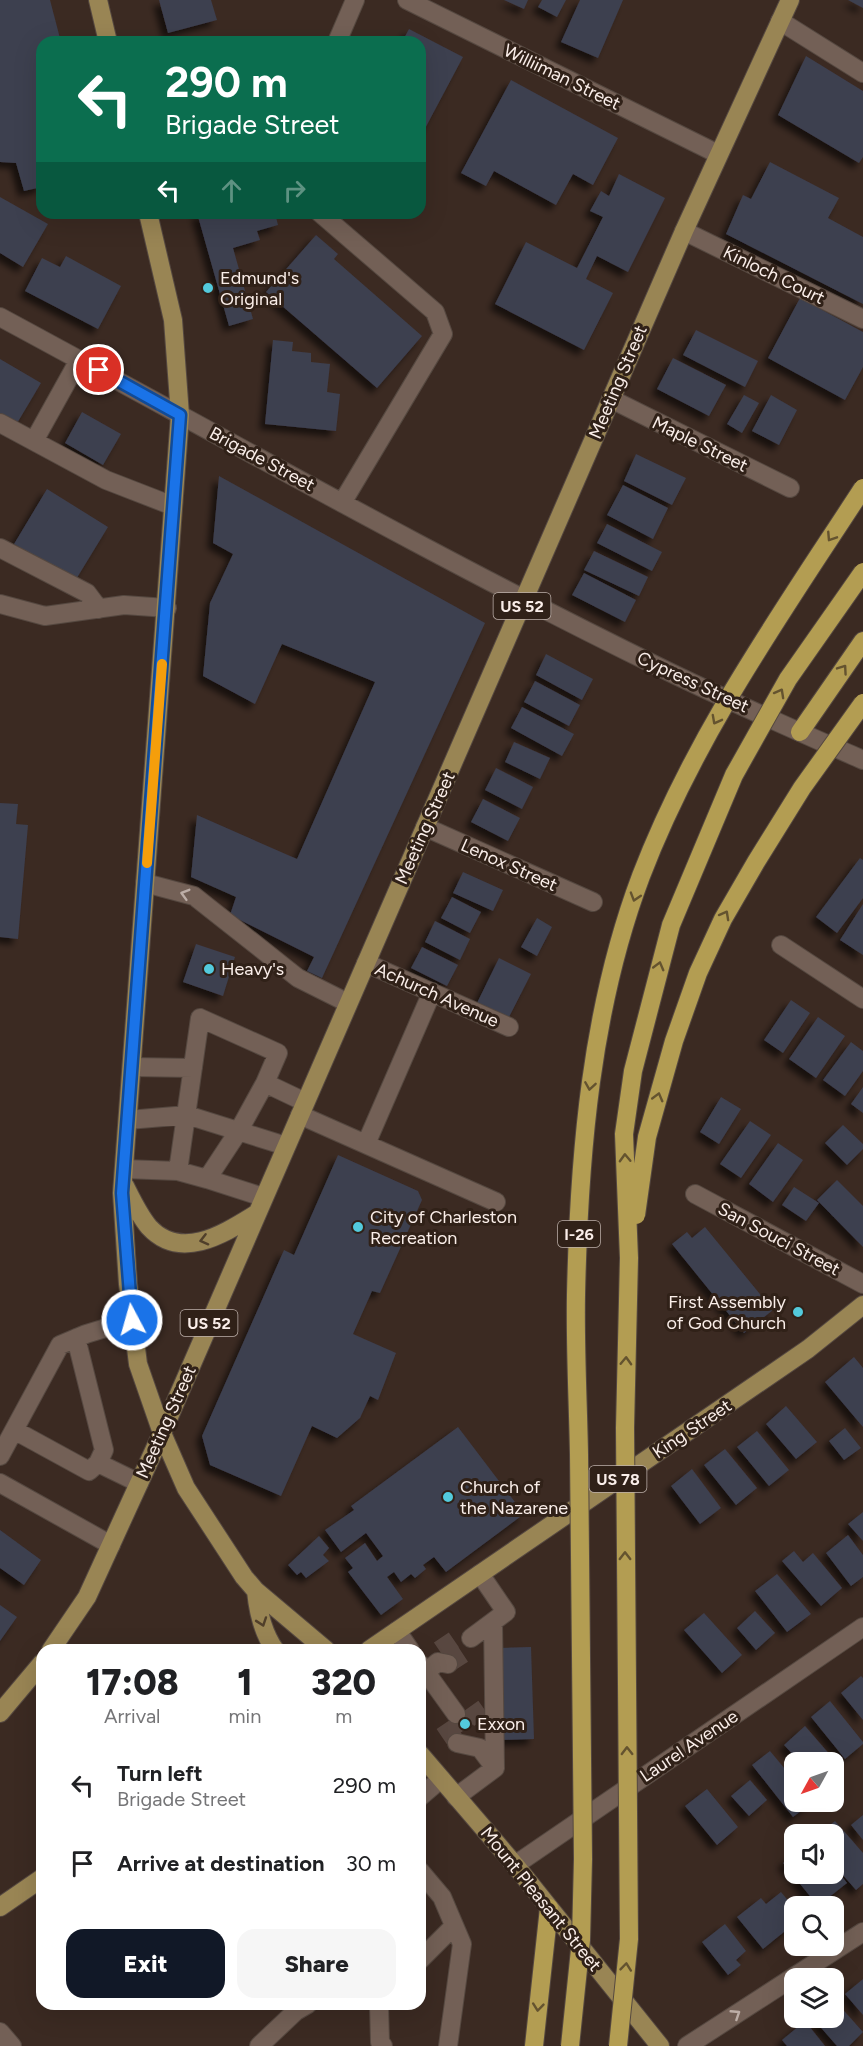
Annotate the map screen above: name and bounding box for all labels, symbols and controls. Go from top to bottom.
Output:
street label: Williiman Street [500,39,624,115]
text: 290 m [165,57,288,108]
icon: left [66,60,144,138]
text: Brigade Street [165,108,339,141]
icon: left [152,174,185,207]
icon: ahead [215,174,248,207]
icon: right [278,174,311,207]
street label: Kinloch Court [720,241,829,309]
place label: Edmund's Original [220,267,299,310]
marker: Edmund's Original [201,281,215,295]
street label: Meeting Street [584,322,652,442]
pin [73,344,124,395]
icon: arrive [82,353,115,386]
street label: Maple Street [649,411,752,477]
street label: Brigade Street [206,422,319,496]
one-way arrow [827,531,838,542]
road number: US 52 [494,593,550,619]
street label: Cypress Street [634,647,752,718]
one-way arrow [836,665,847,676]
one-way arrow [773,689,785,699]
one-way arrow [712,714,723,724]
street label: Meeting Street [390,768,460,888]
street label: Lenox Street [457,834,561,896]
one-way arrow [180,889,191,901]
one-way arrow [630,891,642,902]
one-way arrow [718,910,729,921]
place label: Heavy's [221,958,284,980]
street label: Achurch Avenue [372,958,502,1032]
marker: Heavy's [202,962,216,976]
one-way arrow [652,962,665,972]
one-way arrow [584,1082,596,1091]
one-way arrow [651,1092,663,1103]
one-way arrow [619,1153,632,1162]
street label: San Souci Street [714,1198,844,1280]
place label: City of Charleston Recreation [370,1206,517,1249]
marker: City of Charleston Recreation [351,1220,365,1234]
road number: I-26 [558,1221,600,1247]
one-way arrow [199,1233,209,1246]
position arrow [100,1288,164,1352]
place label: First Assembly of God Church [666,1291,787,1334]
marker: First Assembly of God Church [791,1305,805,1319]
road number: US 52 [180,1310,238,1336]
one-way arrow [620,1357,633,1366]
street label: Meeting Street [131,1362,201,1482]
street label: King Street [648,1394,736,1463]
road number: US 78 [590,1466,646,1492]
place label: Church of the Nazarene [460,1476,568,1519]
marker: Church of the Nazarene [441,1490,455,1504]
one-way arrow [619,1552,632,1561]
one-way arrow [255,1616,268,1627]
text: 17:08 [86,1661,179,1704]
text: 1 [237,1661,253,1704]
text: 320 [311,1661,376,1704]
text: Arrival [104,1704,161,1728]
text: min [229,1704,261,1728]
text: m [335,1704,352,1728]
street label: Laurel Avenue [636,1705,742,1787]
place label: Exxon [477,1713,525,1735]
marker: Exxon [458,1717,472,1731]
one-way arrow [621,1747,633,1756]
north arrow [784,1752,844,1812]
map controls [784,1752,844,2028]
text: Turn left [117,1760,203,1787]
icon: left [66,1769,99,1802]
text: 290 m [333,1772,396,1799]
text: Brigade Street [117,1787,246,1811]
street label: Mount Pleasant Street [476,1822,606,1976]
button: sound [784,1824,844,1884]
icon: arrive [66,1847,99,1880]
text: Arrive at destination [117,1850,325,1877]
text: 30 m [346,1850,396,1877]
button: search [784,1896,844,1956]
button: Exit [66,1929,225,1998]
button: Share [237,1929,396,1998]
one-way arrow [619,1962,632,1971]
button: layers [784,1968,844,2028]
one-way arrow [532,2003,545,2012]
one-way arrow [729,2010,740,2021]

